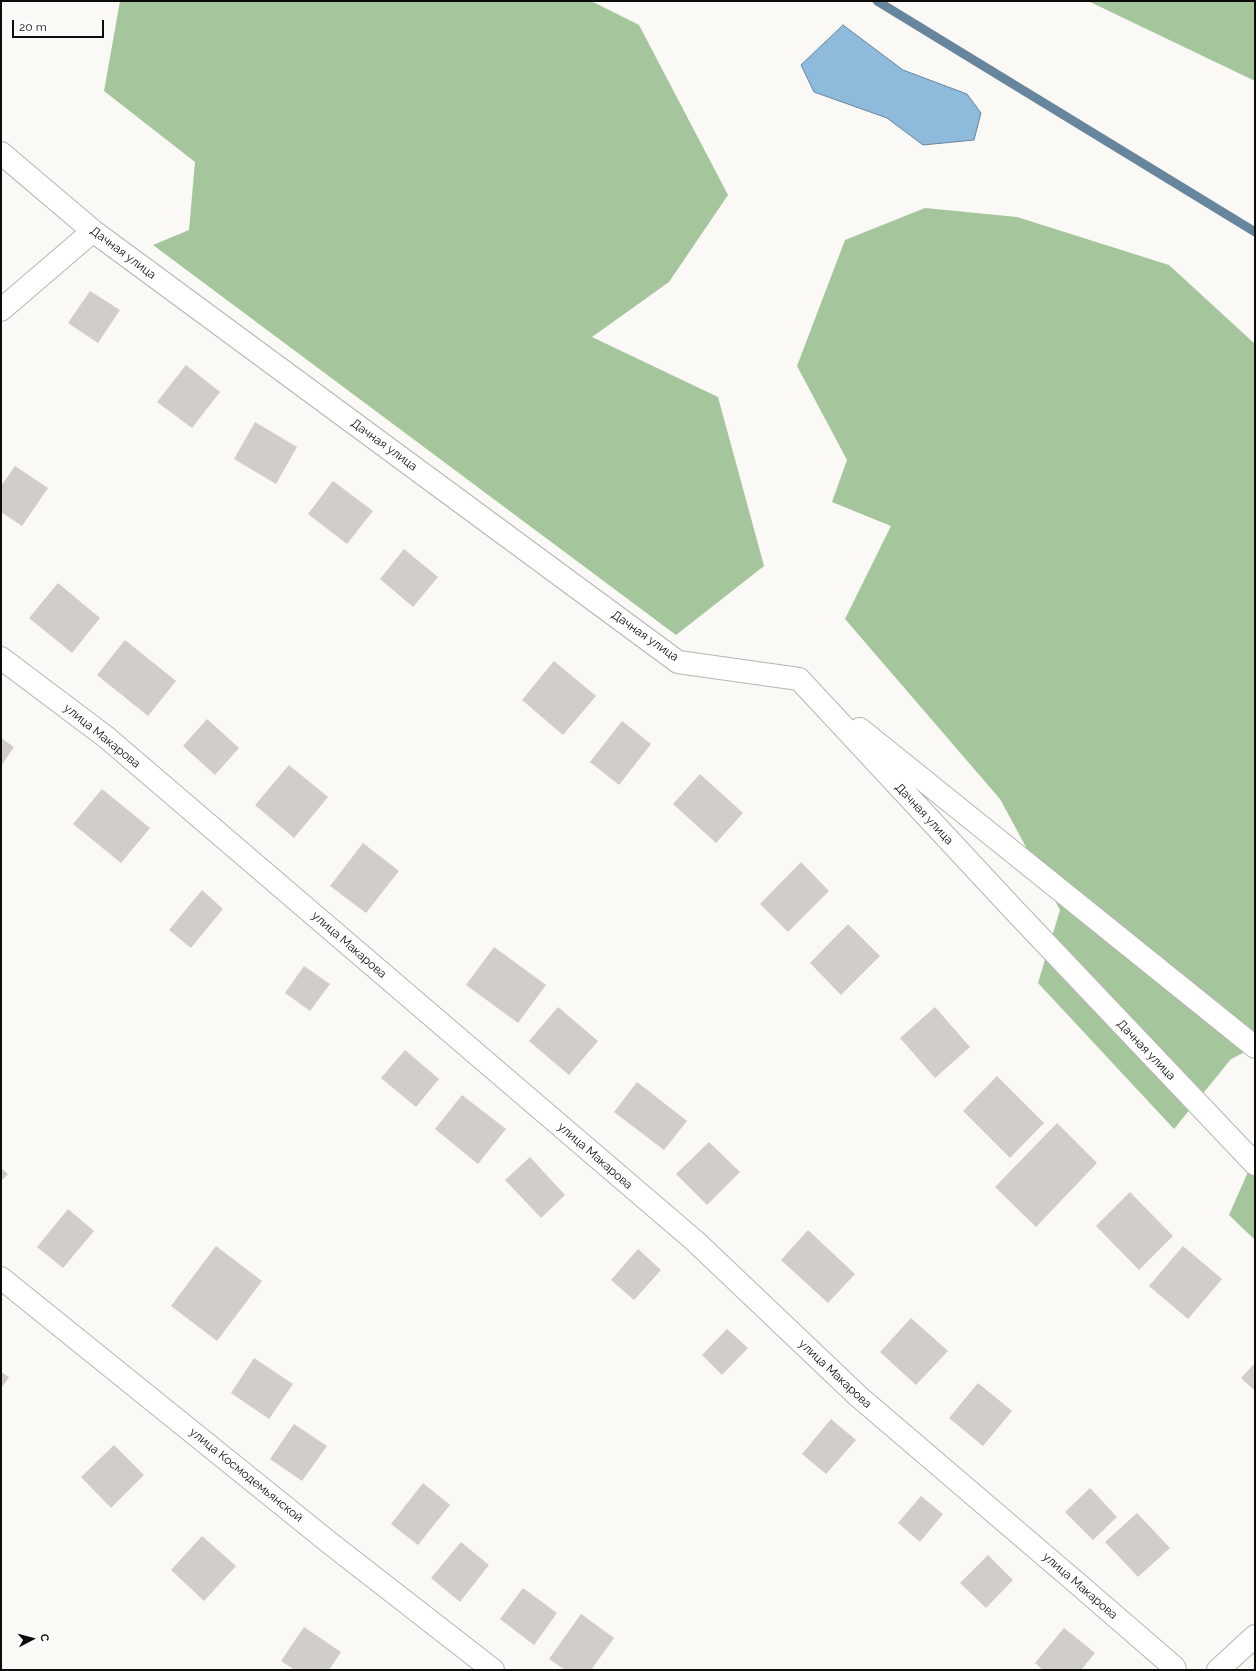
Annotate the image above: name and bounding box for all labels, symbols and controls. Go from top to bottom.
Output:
scale bar [14,12,106,38]
text: 20 m [19,20,47,34]
street label: Дачная улица [87,224,159,282]
street label: Дачная улица [348,416,420,474]
street label: Дачная улица [609,608,681,664]
street label: улица Макарова [61,701,143,771]
street label: Дачная улица [892,780,956,848]
street label: улица Макарова [309,909,389,981]
street label: Дачная улица [1114,1017,1178,1083]
street label: улица Макарова [555,1120,635,1192]
street label: улица Макарова [796,1337,874,1411]
street label: улица Космодемьянской [186,1425,306,1525]
street label: улица Макарова [1040,1550,1120,1622]
north arrow [12,1619,52,1659]
text: С [38,1633,51,1642]

